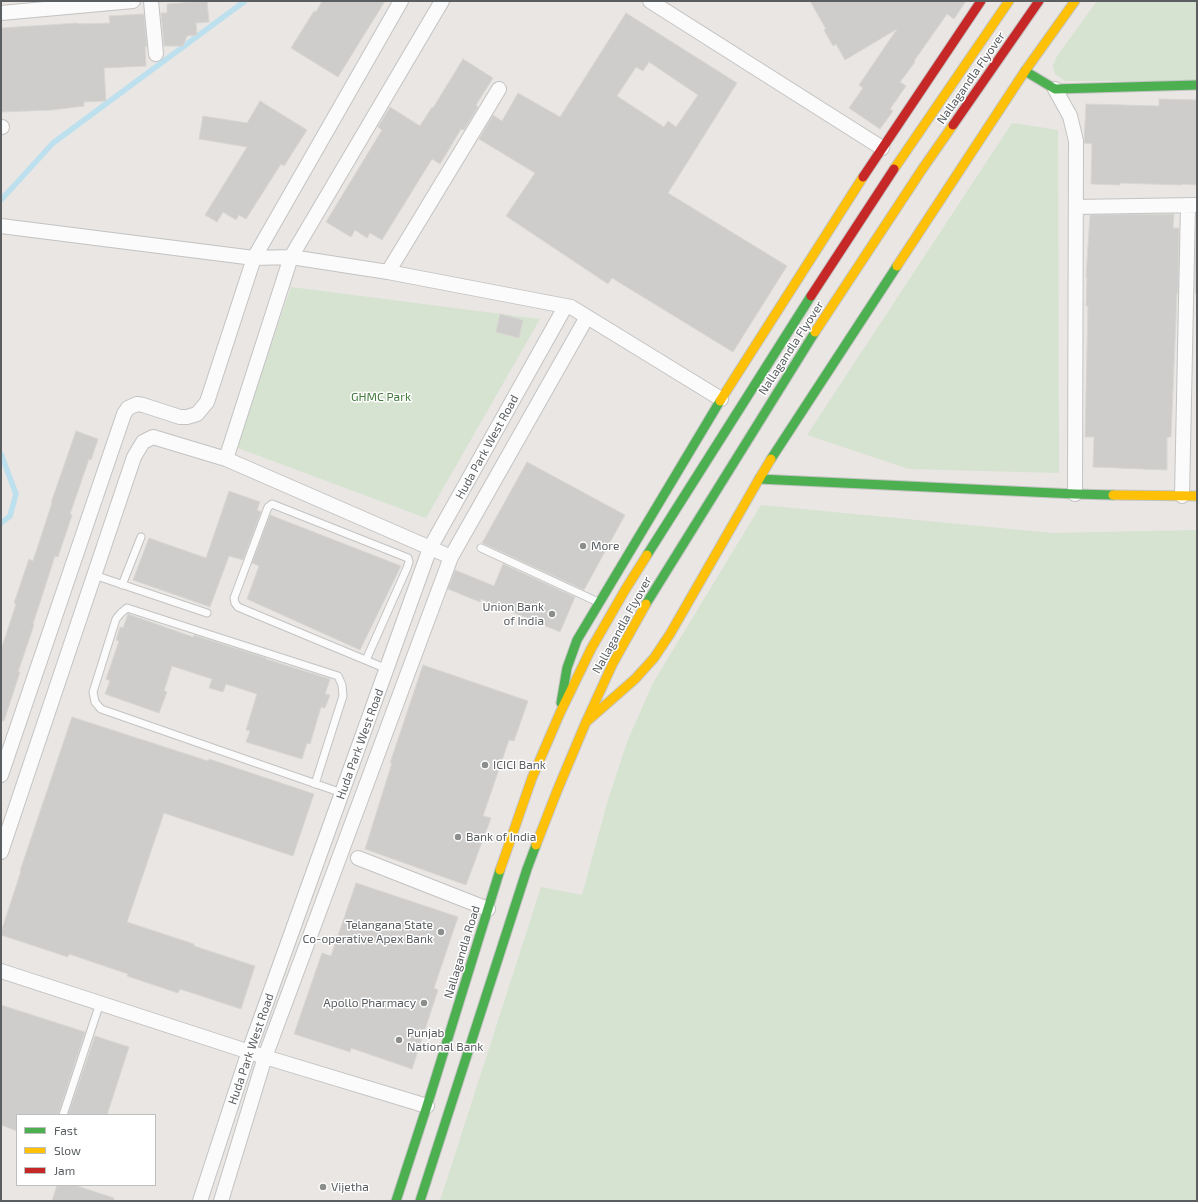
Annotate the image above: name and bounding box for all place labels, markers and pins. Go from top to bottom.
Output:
place label: More [591,539,619,553]
marker: More [578,541,588,551]
place label: Union Bank of India [482,600,544,628]
marker: Union Bank of India [547,609,557,619]
place label: ICICI Bank [493,758,546,772]
marker: ICICI Bank [480,760,490,770]
place label: Bank of India [466,830,536,844]
marker: Bank of India [453,832,463,842]
place label: Telangana State Co-operative Apex Bank [302,918,433,946]
marker: Telangana State Co-operative Apex Bank [436,927,446,937]
place label: Apollo Pharmacy [323,996,416,1010]
marker: Apollo Pharmacy [419,998,429,1008]
place label: Punjab National Bank [407,1026,483,1054]
marker: Punjab National Bank [394,1035,404,1045]
place label: Vijetha [331,1180,369,1194]
marker: Vijetha [318,1182,328,1192]

